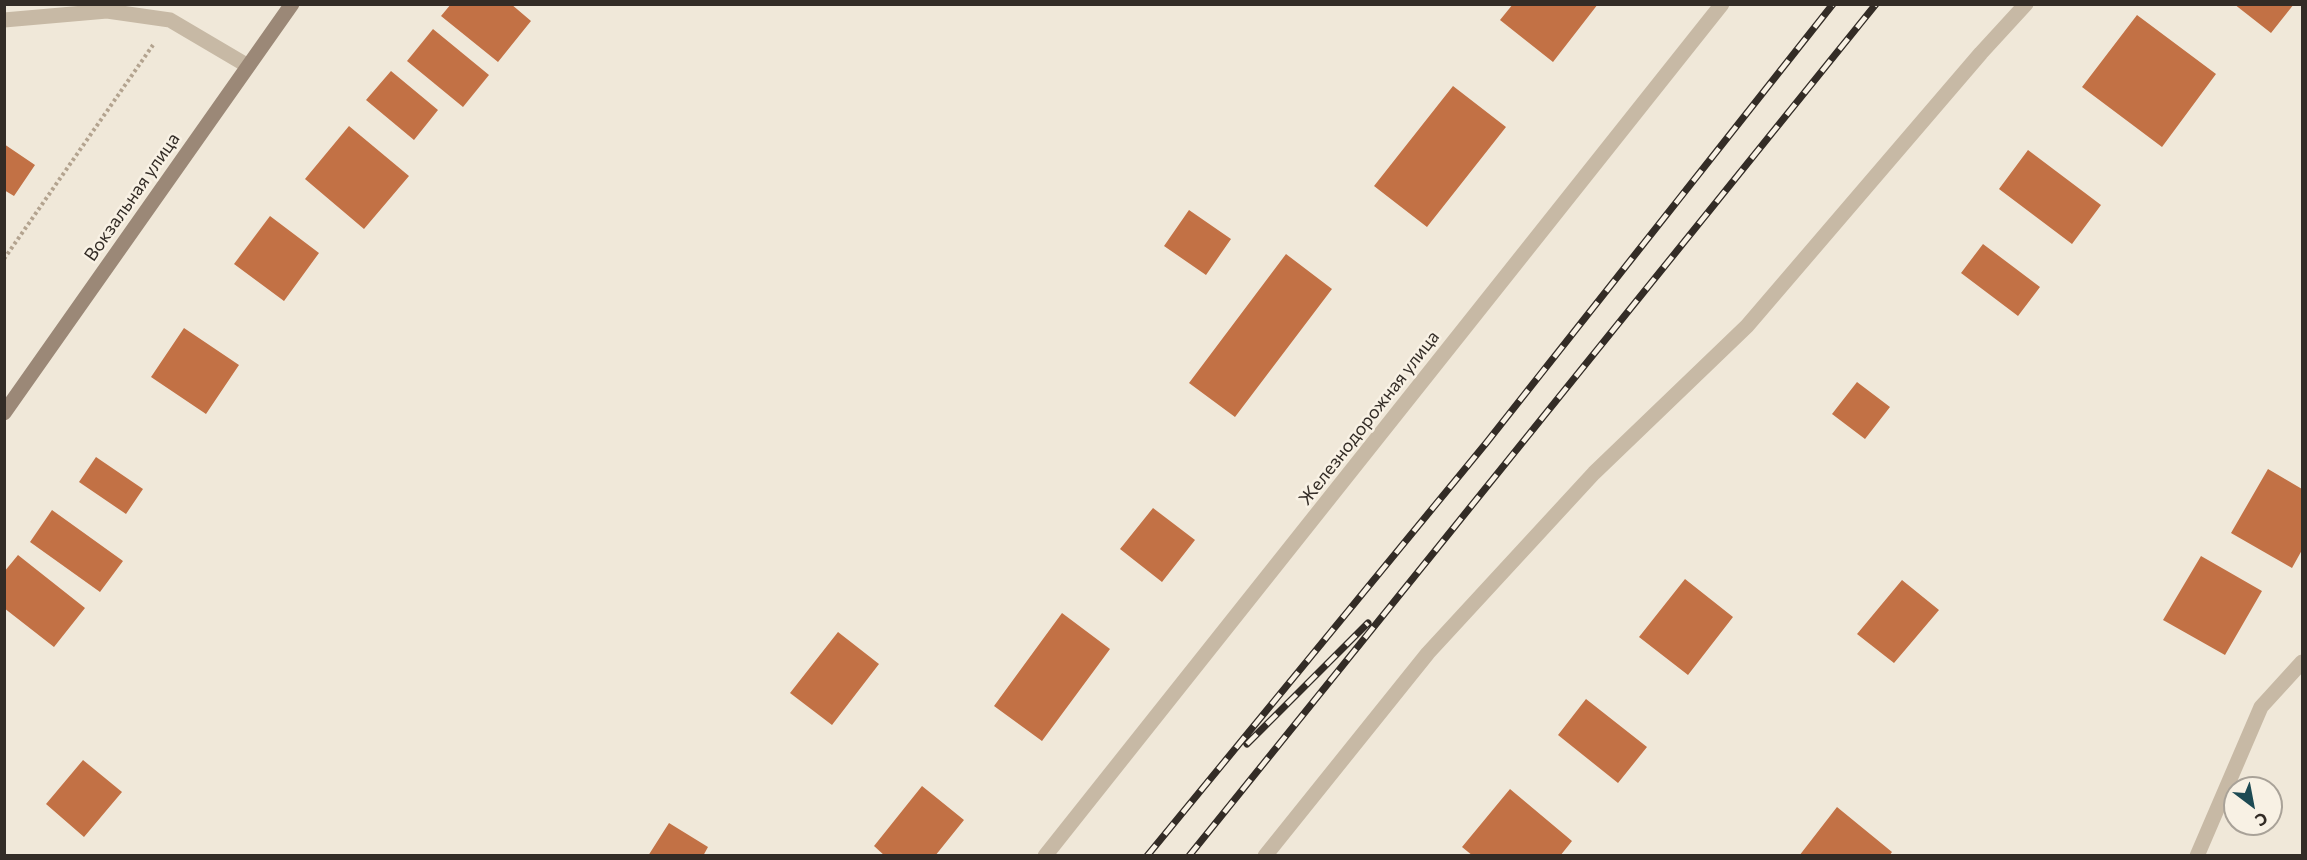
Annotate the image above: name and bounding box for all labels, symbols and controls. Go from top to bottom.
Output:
street label: Вокзальная улица [80,129,184,265]
street label: Железнодорожная улица [1294,327,1444,509]
north arrow [2223,776,2283,836]
text: С [2252,809,2271,831]

